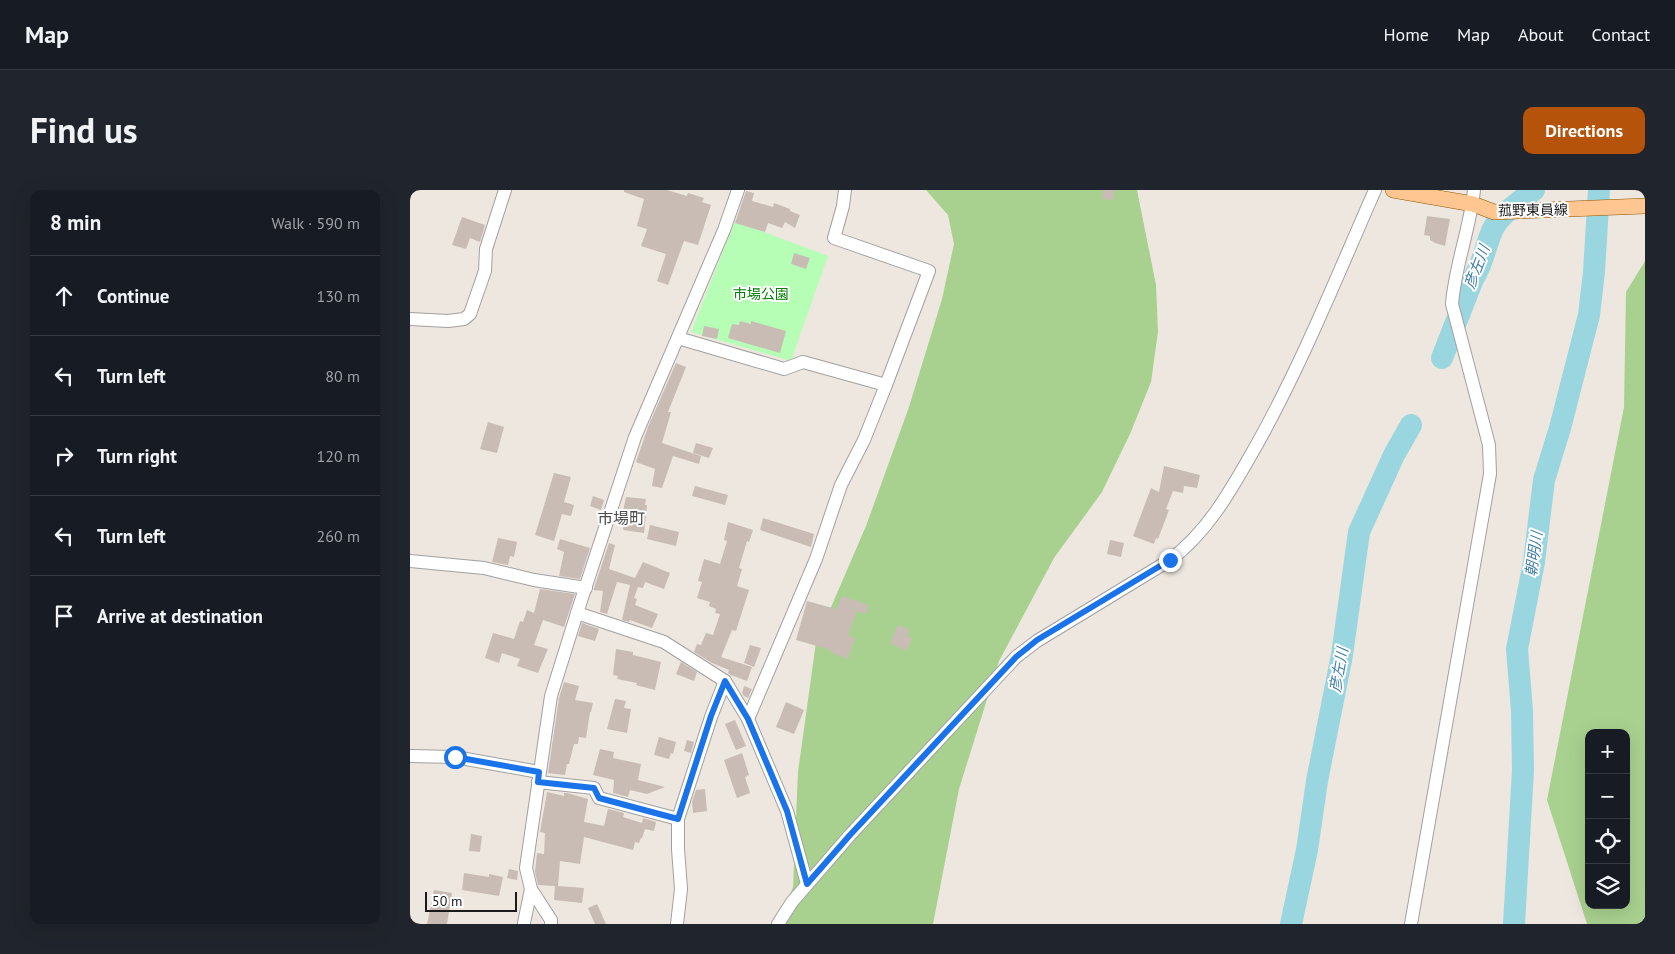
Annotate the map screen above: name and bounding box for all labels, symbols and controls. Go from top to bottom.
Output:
text: Map [25,19,69,50]
text: Home [1383,23,1429,46]
text: Map [1457,23,1490,46]
text: About [1518,23,1564,46]
text: Contact [1592,23,1650,46]
text: Find us [30,107,138,153]
button: Directions [1523,107,1645,154]
street label: 菰野東員線 [1498,200,1568,220]
text: 8 min [50,209,101,236]
text: Walk · 590 m [271,213,360,233]
water label: 彦左川 [1460,241,1494,291]
icon: ahead [50,282,78,310]
text: Continue [97,284,169,308]
park label: 市場公園 [733,285,789,303]
text: 130 m [317,286,360,306]
icon: left [50,362,78,390]
text: Turn left [97,364,166,388]
text: 80 m [325,366,360,386]
icon: right [50,442,78,470]
text: Turn right [97,444,177,468]
text: 120 m [317,446,360,466]
district label: 市場町 [597,508,645,528]
icon: left [50,522,78,550]
text: Turn left [97,524,166,548]
text: 260 m [317,526,360,546]
water label: 朝明川 [1521,528,1546,578]
route end [1159,549,1182,572]
icon: arrive [50,602,78,630]
text: Arrive at destination [97,604,263,628]
water label: 彦左川 [1325,644,1352,694]
map controls [1585,729,1630,909]
button: + [1585,729,1630,774]
route start [444,746,467,769]
button: − [1585,774,1630,819]
button: locate [1585,819,1630,864]
button: layers [1585,864,1630,909]
scale bar [425,889,518,912]
text: 50 m [432,892,462,910]

